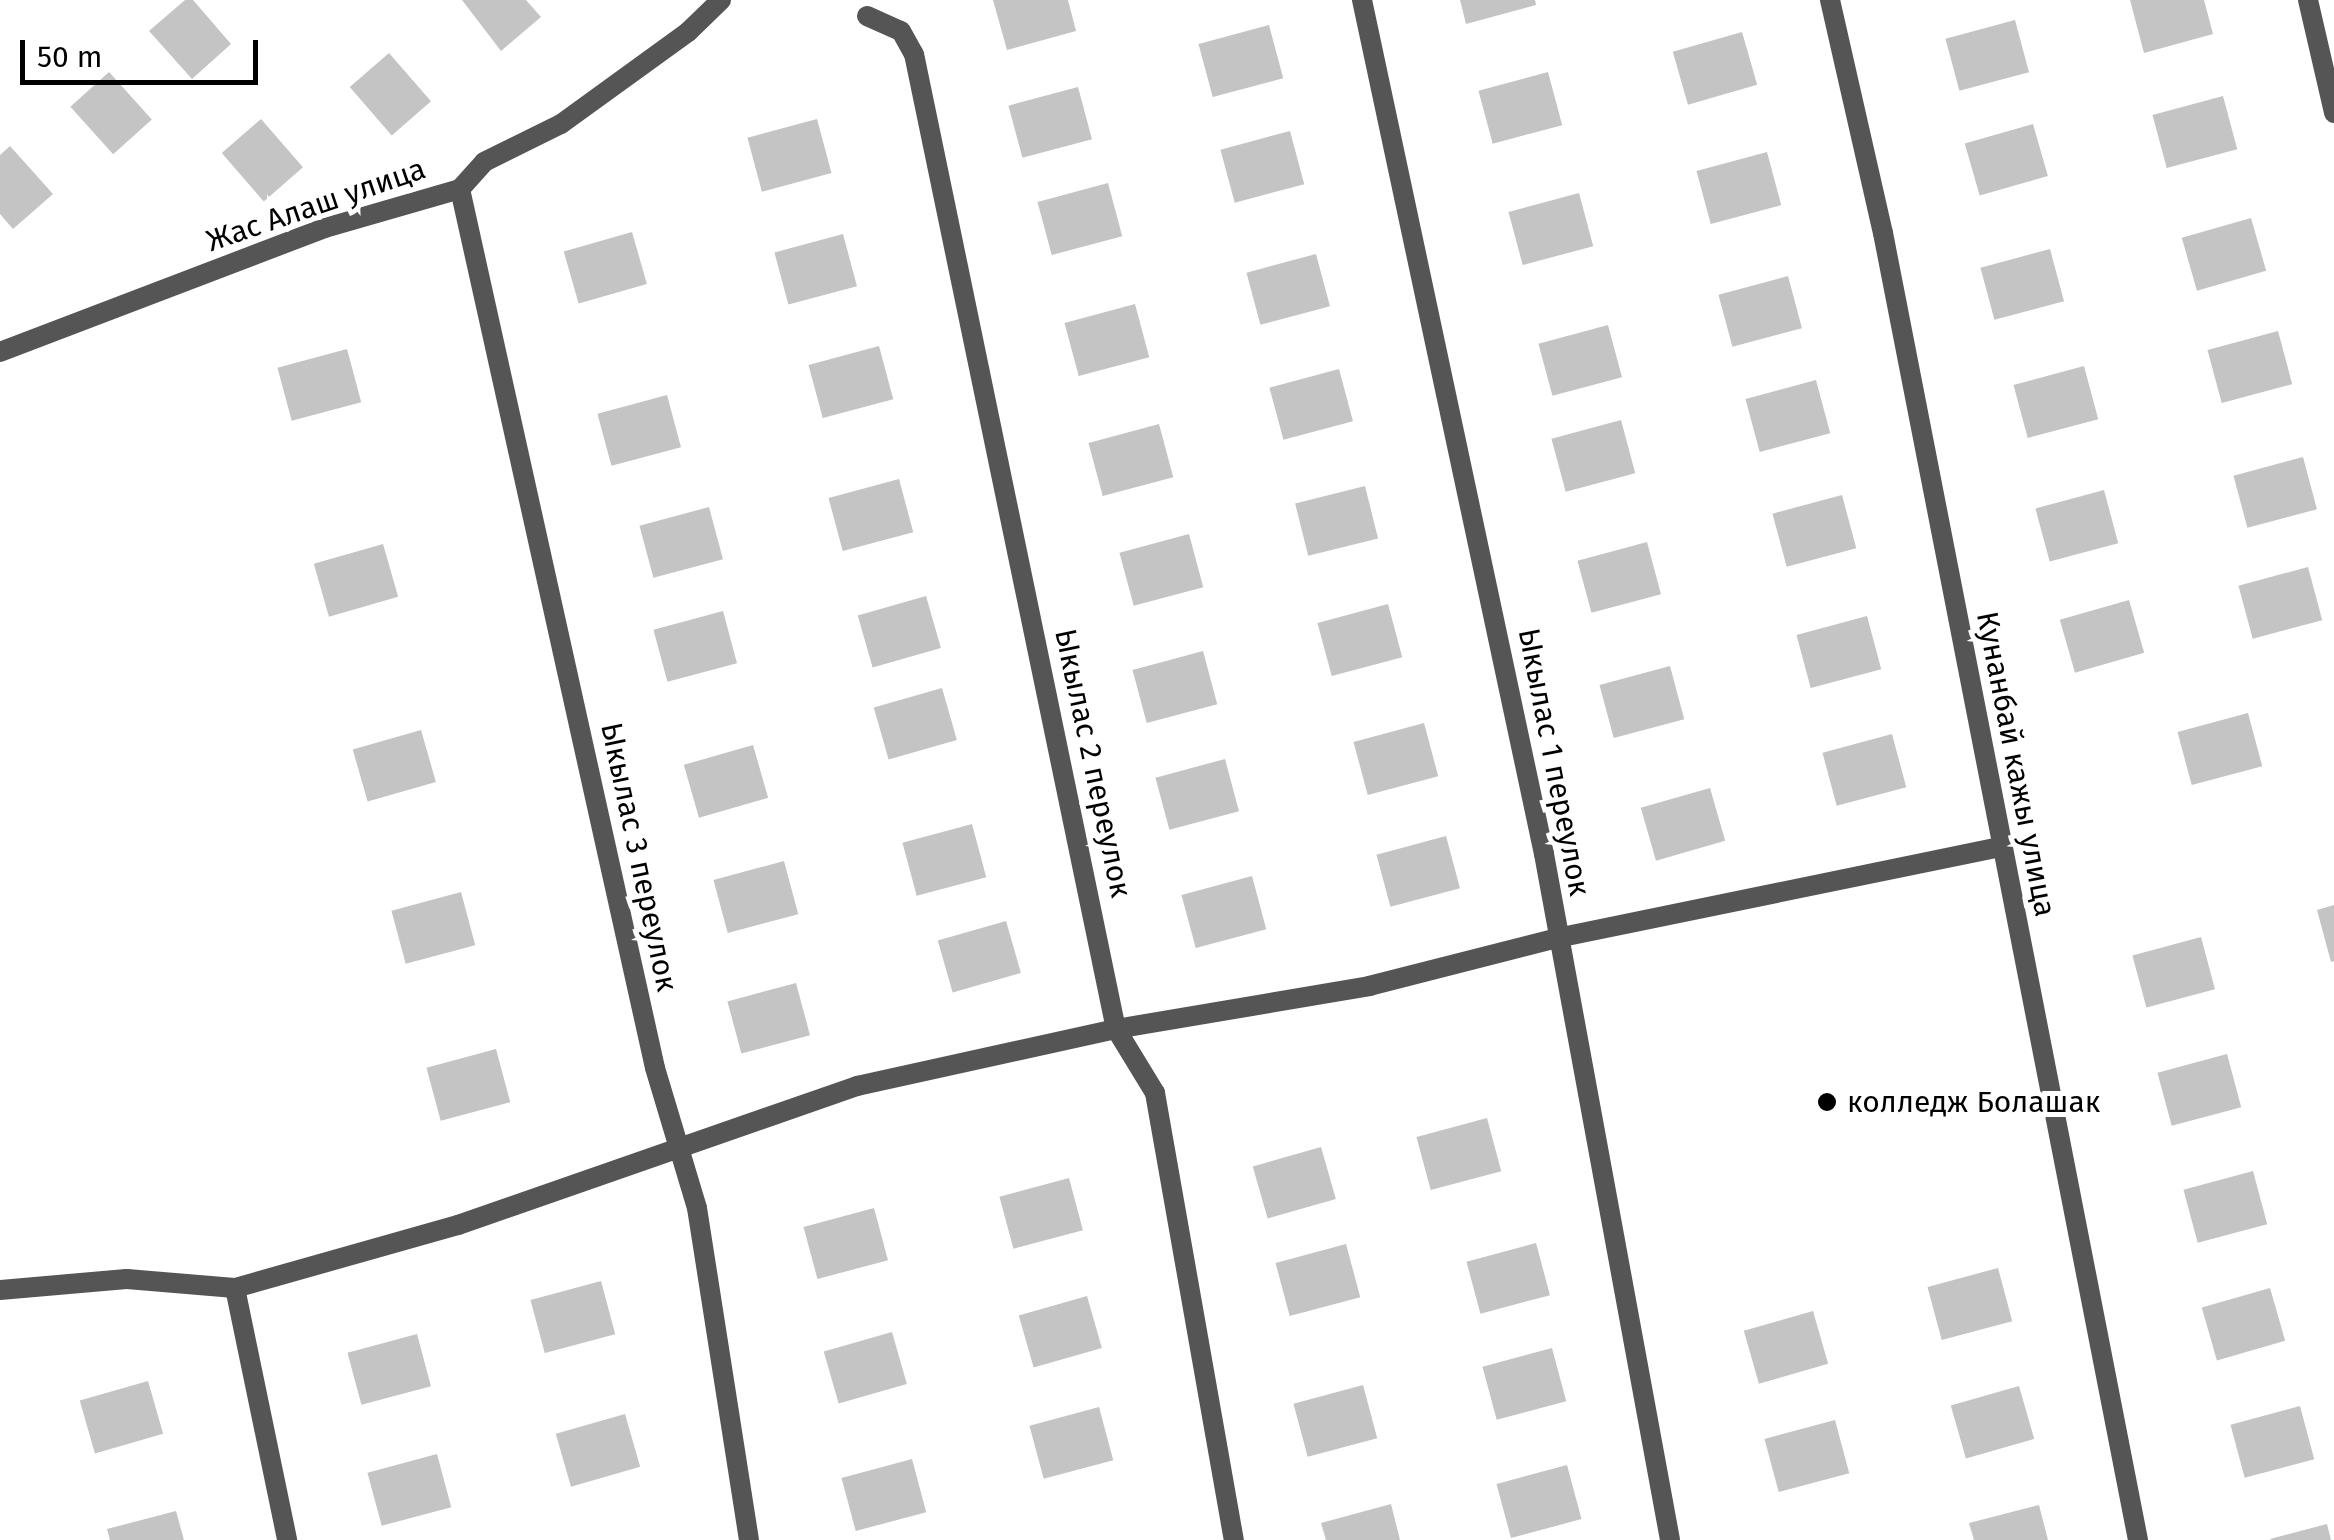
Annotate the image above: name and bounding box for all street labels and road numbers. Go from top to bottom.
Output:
street label: Жас Алаш улица [202,151,430,259]
street label: Кунанбай кажы улица [1969,608,2063,920]
street label: Ыкылас 2 переулок [1047,625,1139,901]
street label: Ыкылас 1 переулок [1510,625,1598,899]
street label: Ыкылас 3 переулок [593,719,685,995]

